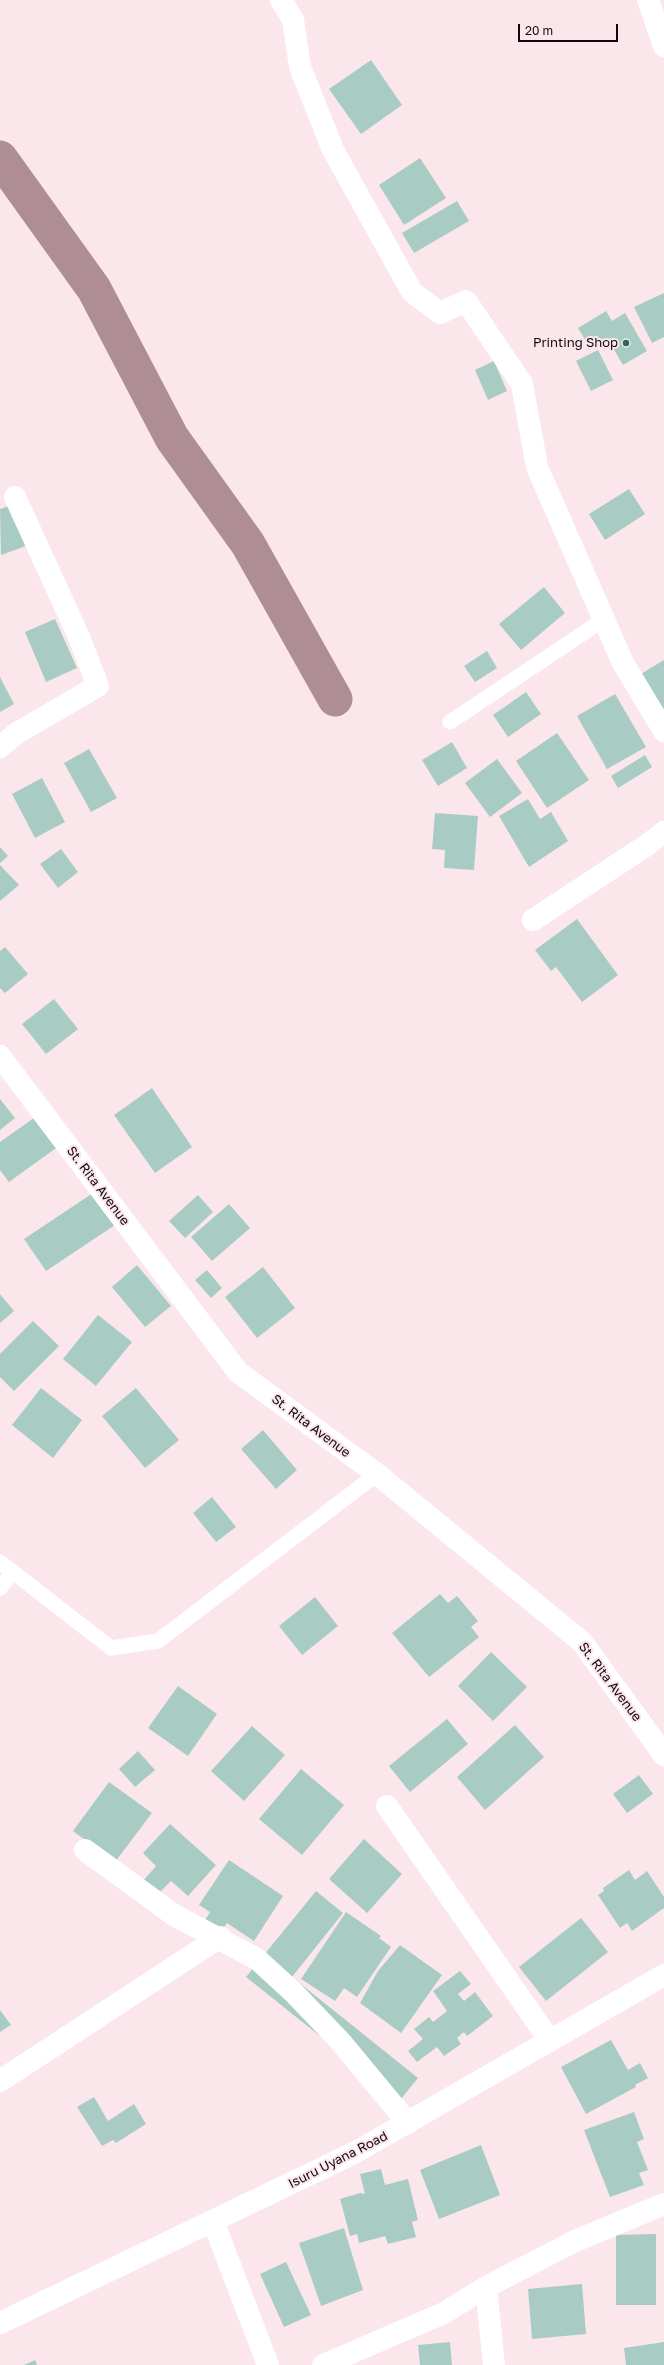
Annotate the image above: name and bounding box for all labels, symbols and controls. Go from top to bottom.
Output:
scale bar [520,16,620,42]
text: 20 m [525,23,553,38]
place label: Printing Shop [533,335,618,351]
marker: Printing Shop [621,338,631,348]
street label: St. Rita Avenue [63,1143,133,1229]
street label: St. Rita Avenue [268,1391,354,1461]
street label: St. Rita Avenue [575,1639,645,1725]
street label: Isuru Uyana Road [286,2128,390,2192]

